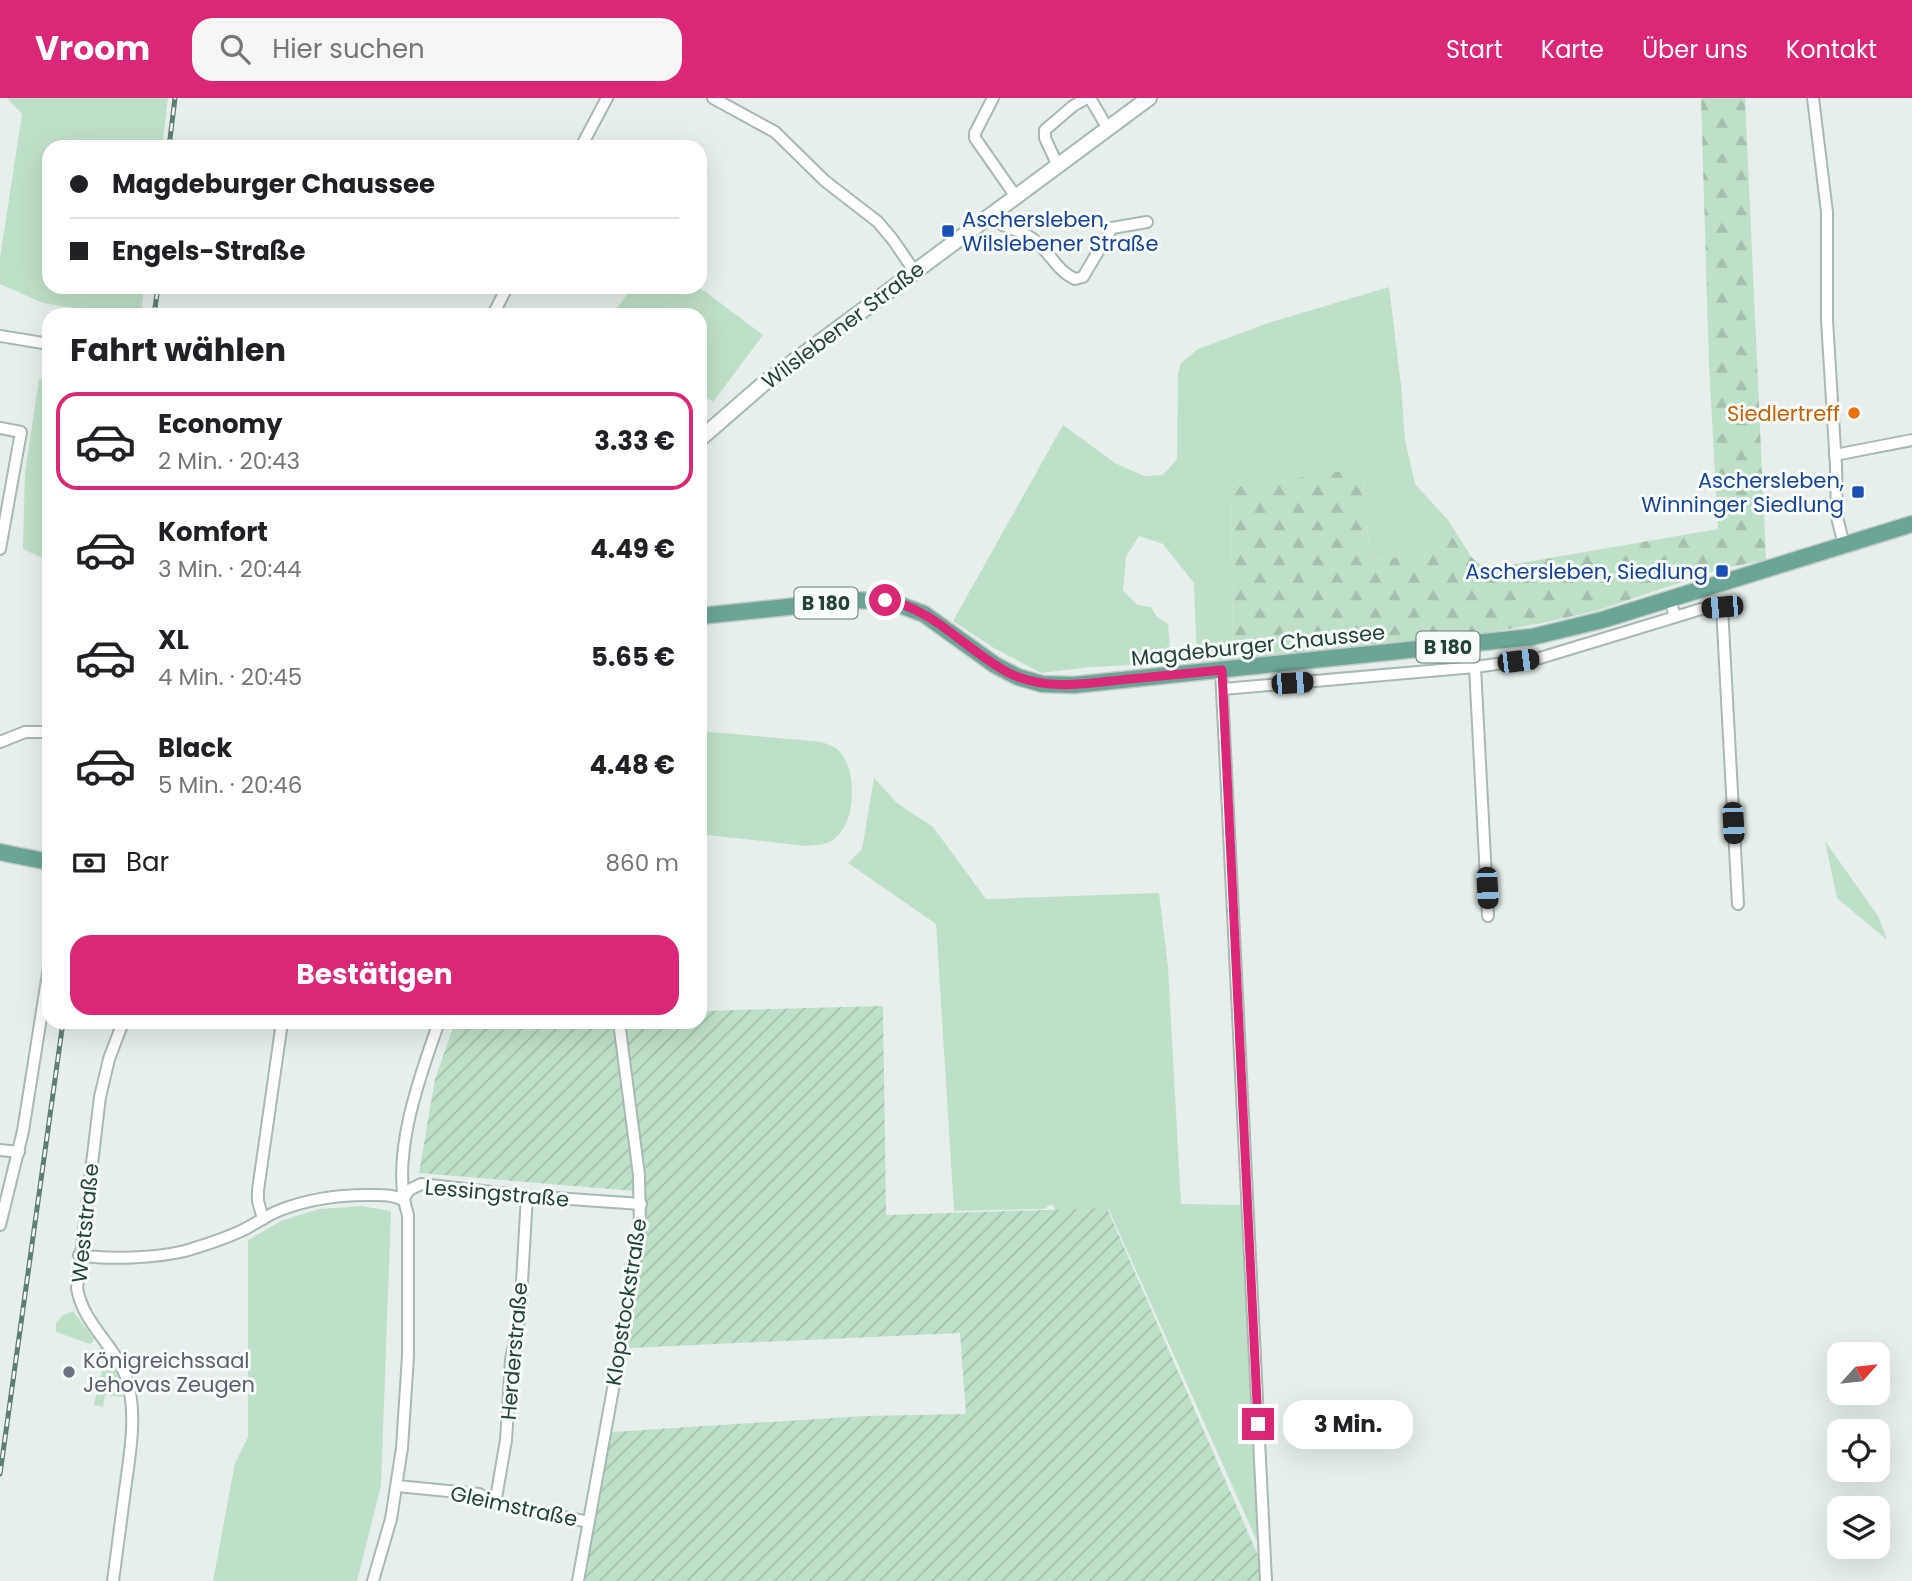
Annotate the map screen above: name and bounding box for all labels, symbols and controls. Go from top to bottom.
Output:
search box [192,18,682,81]
text: Vroom [35,25,150,72]
icon: search [216,30,254,68]
text: Hier suchen [272,31,425,67]
text: Start [1446,33,1503,66]
text: Karte [1541,33,1604,66]
text: Über uns [1642,33,1748,66]
text: Kontakt [1786,33,1877,66]
text: Magdeburger Chaussee [112,166,435,202]
place label: Aschersleben, Wilslebener Straße [962,205,1158,258]
marker: Aschersleben, Wilslebener Straße [940,223,956,239]
text: Engels-Straße [112,233,306,269]
street label: Wilslebener Straße [756,254,930,396]
text: Fahrt wählen [70,327,286,372]
place label: Siedlertreff [1727,399,1840,428]
marker: Siedlertreff [1846,405,1862,421]
text: Economy [158,406,282,442]
icon: car [74,410,137,473]
text: 3.33 € [594,423,675,459]
text: 2 Min. · 20:43 [158,445,300,477]
place label: Aschersleben, Winninger Siedlung [1641,466,1844,519]
marker: Aschersleben, Winninger Siedlung [1850,484,1866,500]
text: Komfort [158,514,268,550]
icon: car [74,518,137,581]
text: 4.49 € [590,531,675,567]
text: 3 Min. · 20:44 [158,553,301,585]
place label: Aschersleben, Siedlung [1465,557,1708,586]
marker: Aschersleben, Siedlung [1714,563,1730,579]
route start [869,584,901,616]
road number: B 180 [794,588,858,618]
car [1701,595,1744,619]
street label: Magdeburger Chaussee [1130,617,1386,673]
text: XL [158,622,189,658]
icon: car [74,626,137,689]
road number: B 180 [1416,632,1480,662]
text: 5.65 € [591,639,675,675]
car [1496,648,1541,674]
text: 4 Min. · 20:45 [158,661,302,693]
car [1271,671,1314,695]
text: Black [158,730,232,766]
icon: car [74,734,137,797]
text: 4.48 € [589,747,675,783]
text: 5 Min. · 20:46 [158,769,302,801]
car [1722,801,1745,845]
icon: cash [70,844,108,882]
text: Bar [126,844,169,880]
text: 860 m [606,847,679,879]
car [1476,866,1499,910]
button: Bestätigen [70,935,679,1015]
street label: Weststraße [64,1162,106,1284]
street label: Lessingstraße [424,1172,570,1214]
street label: Klopstockstraße [598,1216,654,1388]
street label: Herderstraße [494,1281,534,1421]
north arrow [1827,1342,1890,1405]
map controls [1827,1342,1890,1559]
place label: Königreichssaal Jehovas Zeugen [83,1346,255,1399]
marker: Königreichssaal Jehovas Zeugen [61,1364,77,1380]
callout: 3 Min. [1282,1400,1412,1448]
route end [1242,1408,1274,1440]
text: 3 Min. [1314,1408,1382,1440]
button: locate [1827,1419,1890,1482]
street label: Gleimstraße [448,1478,580,1534]
button: layers [1827,1496,1890,1559]

